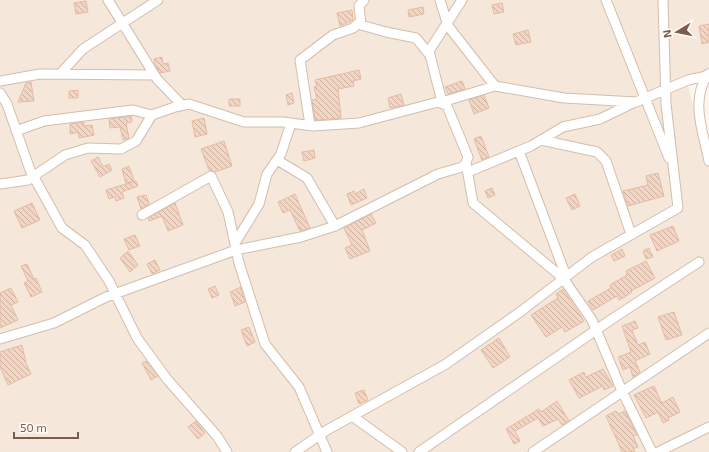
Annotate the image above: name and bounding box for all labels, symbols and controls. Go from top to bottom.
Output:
north arrow [657,12,697,52]
text: N [660,29,674,39]
scale bar [14,414,78,440]
text: 50 m [20,420,47,434]

